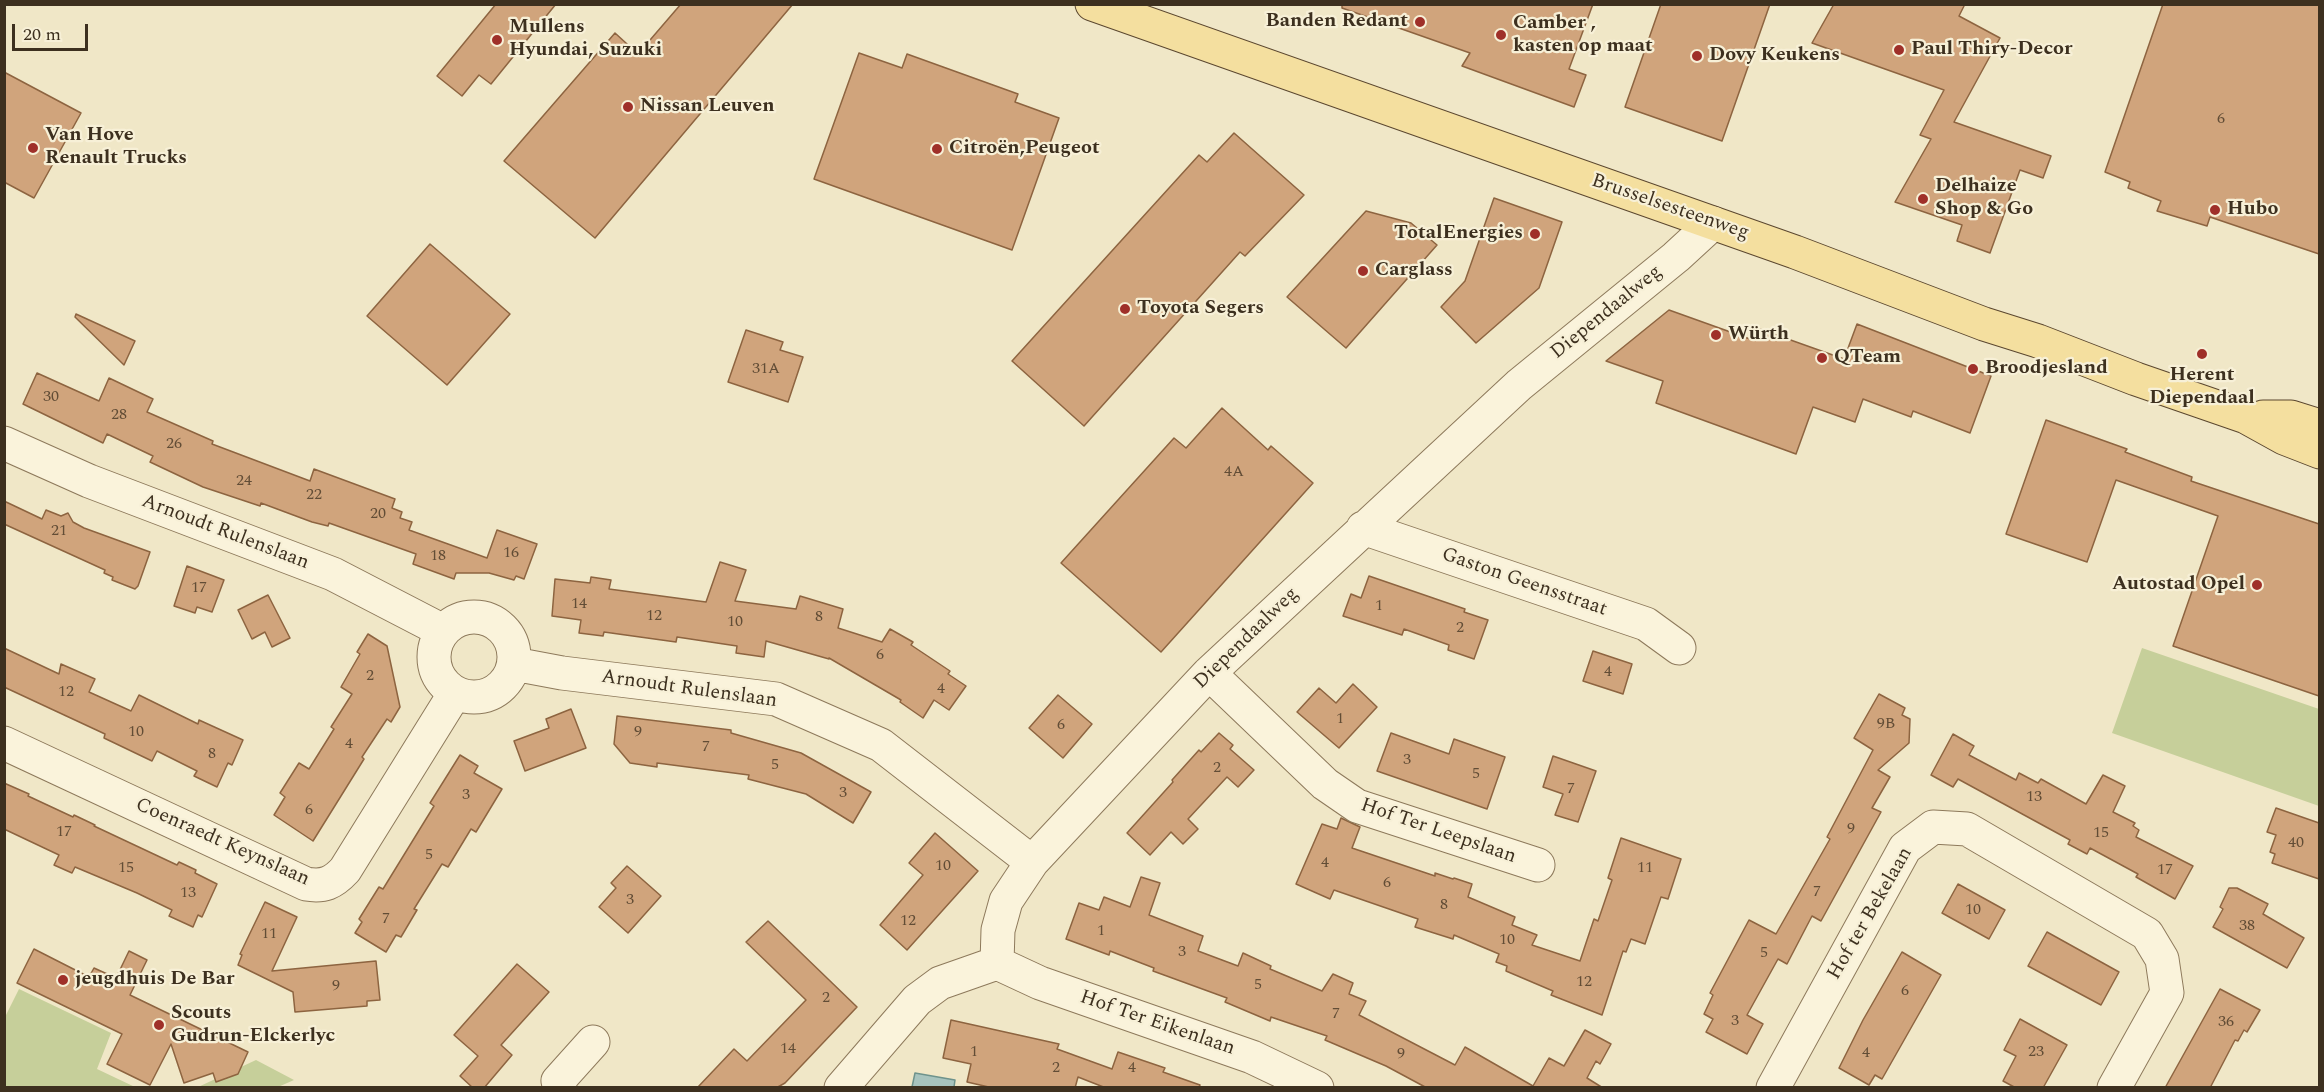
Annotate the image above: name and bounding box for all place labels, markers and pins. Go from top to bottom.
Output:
place label: Banden Redant [1265,10,1408,34]
place label: Camber , kasten op maat [1513,12,1653,59]
marker: Banden Redant [1413,15,1427,29]
place label: Mullens Hyundai, Suzuki [509,16,662,63]
marker: Camber , kasten op maat [1494,28,1508,42]
marker: Mullens Hyundai, Suzuki [490,33,504,47]
place label: Paul Thiry-Decor [1911,38,2072,62]
marker: Paul Thiry-Decor [1892,43,1906,57]
place label: Dovy Keukens [1709,44,1840,68]
marker: Dovy Keukens [1690,49,1704,63]
place label: Nissan Leuven [640,95,775,119]
marker: Nissan Leuven [621,100,635,114]
place label: Van Hove Renault Trucks [45,124,187,171]
place label: Citroën,Peugeot [949,137,1100,161]
marker: Van Hove Renault Trucks [26,141,40,155]
marker: Citroën,Peugeot [930,142,944,156]
place label: Delhaize Shop & Go [1935,175,2033,222]
marker: Delhaize Shop & Go [1916,192,1930,206]
place label: Hubo [2227,198,2278,222]
marker: Hubo [2208,203,2222,217]
place label: TotalEnergies [1394,222,1523,246]
marker: TotalEnergies [1528,227,1542,241]
place label: Carglass [1375,259,1453,283]
marker: Carglass [1356,264,1370,278]
place label: Toyota Segers [1137,297,1264,321]
marker: Toyota Segers [1118,302,1132,316]
place label: Würth [1728,323,1789,347]
marker: Würth [1709,328,1723,342]
place label: QTeam [1834,346,1901,370]
marker: Herent Diependaal [2195,347,2209,361]
marker: QTeam [1815,351,1829,365]
place label: Broodjesland [1985,357,2108,381]
marker: Broodjesland [1966,362,1980,376]
place label: Herent Diependaal [2149,364,2255,411]
place label: Autostad Opel [2112,573,2245,597]
marker: Autostad Opel [2250,578,2264,592]
place label: jeugdhuis De Bar [75,968,235,992]
marker: jeugdhuis De Bar [56,973,70,987]
place label: Scouts Gudrun-Elckerlyc [171,1002,335,1049]
marker: Scouts Gudrun-Elckerlyc [152,1018,166,1032]

